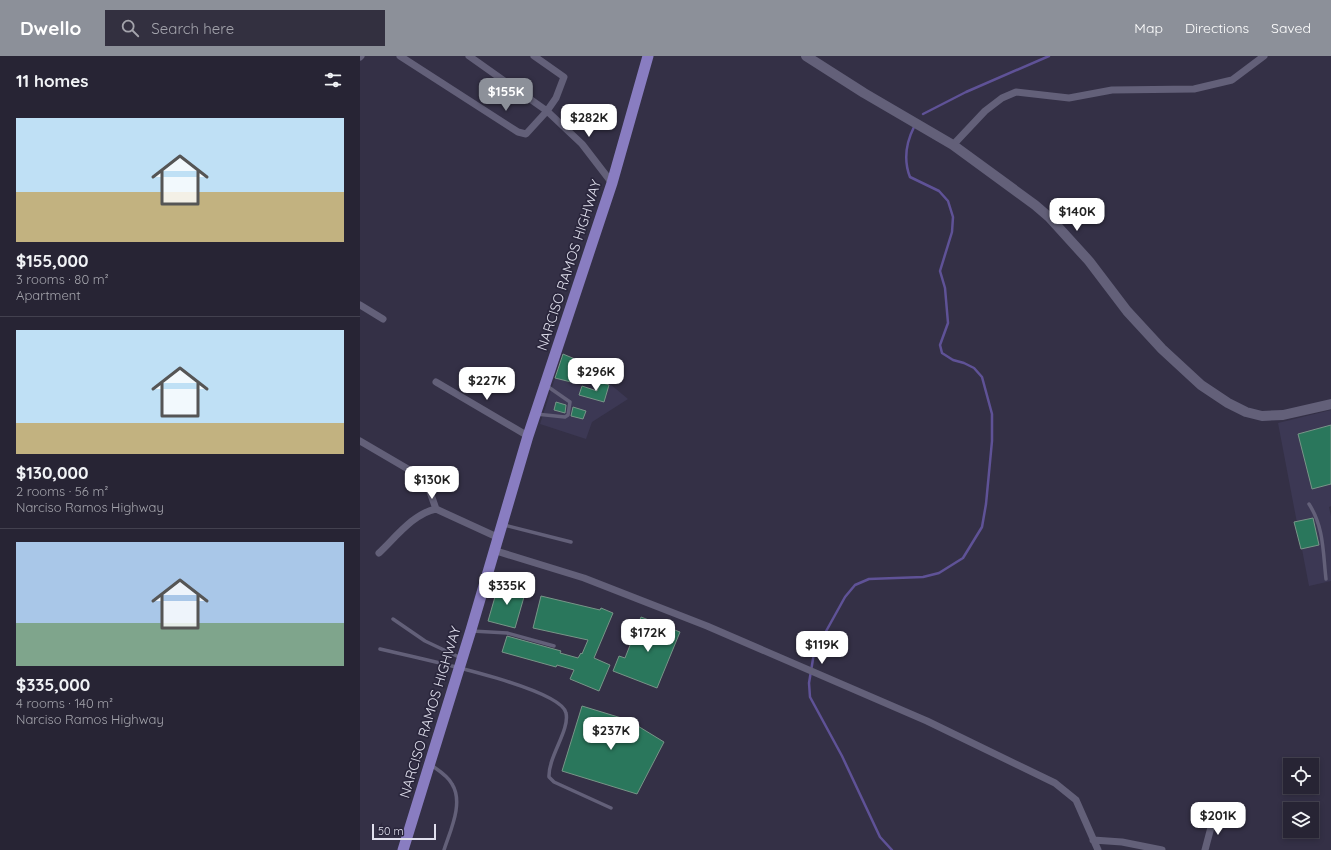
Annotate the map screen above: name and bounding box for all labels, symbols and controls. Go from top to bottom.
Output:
search box [105,10,385,46]
text: Dwello [20,16,81,40]
icon: search [119,17,141,39]
text: Search here [151,19,234,38]
text: Map [1134,19,1163,37]
text: Directions [1185,19,1249,37]
text: Saved [1271,19,1311,37]
icon: filters [322,69,344,91]
text: 11 homes [16,70,88,91]
pin: $155K [478,78,534,112]
text: $155K [488,83,524,99]
pin: $282K [561,104,617,138]
text: $282K [570,109,608,125]
icon: home [144,144,216,216]
street label: NARCISO RAMOS HIGHWAY [533,177,605,353]
pin: $140K [1049,198,1105,232]
text: $140K [1059,203,1095,219]
text: $155,000 [16,250,88,271]
text: 3 rooms · 80 m² [16,271,109,287]
text: Apartment [16,287,81,303]
icon: home [144,356,216,428]
pin: $296K [568,358,624,392]
text: $296K [577,363,615,379]
pin: $227K [459,367,515,401]
text: $227K [468,372,506,388]
text: $130,000 [16,462,88,483]
pin: $130K [404,466,460,500]
text: $130K [414,471,450,487]
text: 2 rooms · 56 m² [16,483,108,499]
text: Narciso Ramos Highway [16,499,164,515]
icon: home [144,568,216,640]
pin: $335K [479,572,535,606]
text: $335K [488,577,526,593]
pin: $172K [620,619,676,653]
street label: NARCISO RAMOS HIGHWAY [395,624,465,800]
text: $172K [630,624,666,640]
pin: $119K [794,631,850,665]
text: $119K [805,636,839,652]
text: $335,000 [16,674,90,695]
text: 4 rooms · 140 m² [16,695,113,711]
text: Narciso Ramos Highway [16,711,164,727]
pin: $237K [583,717,639,751]
text: $237K [592,722,630,738]
map controls [1283,758,1319,838]
button: locate [1283,758,1319,794]
pin: $201K [1190,802,1246,836]
button: layers [1283,802,1319,838]
text: $201K [1200,807,1236,823]
scale bar [372,822,436,841]
text: 50 m [378,824,404,838]

